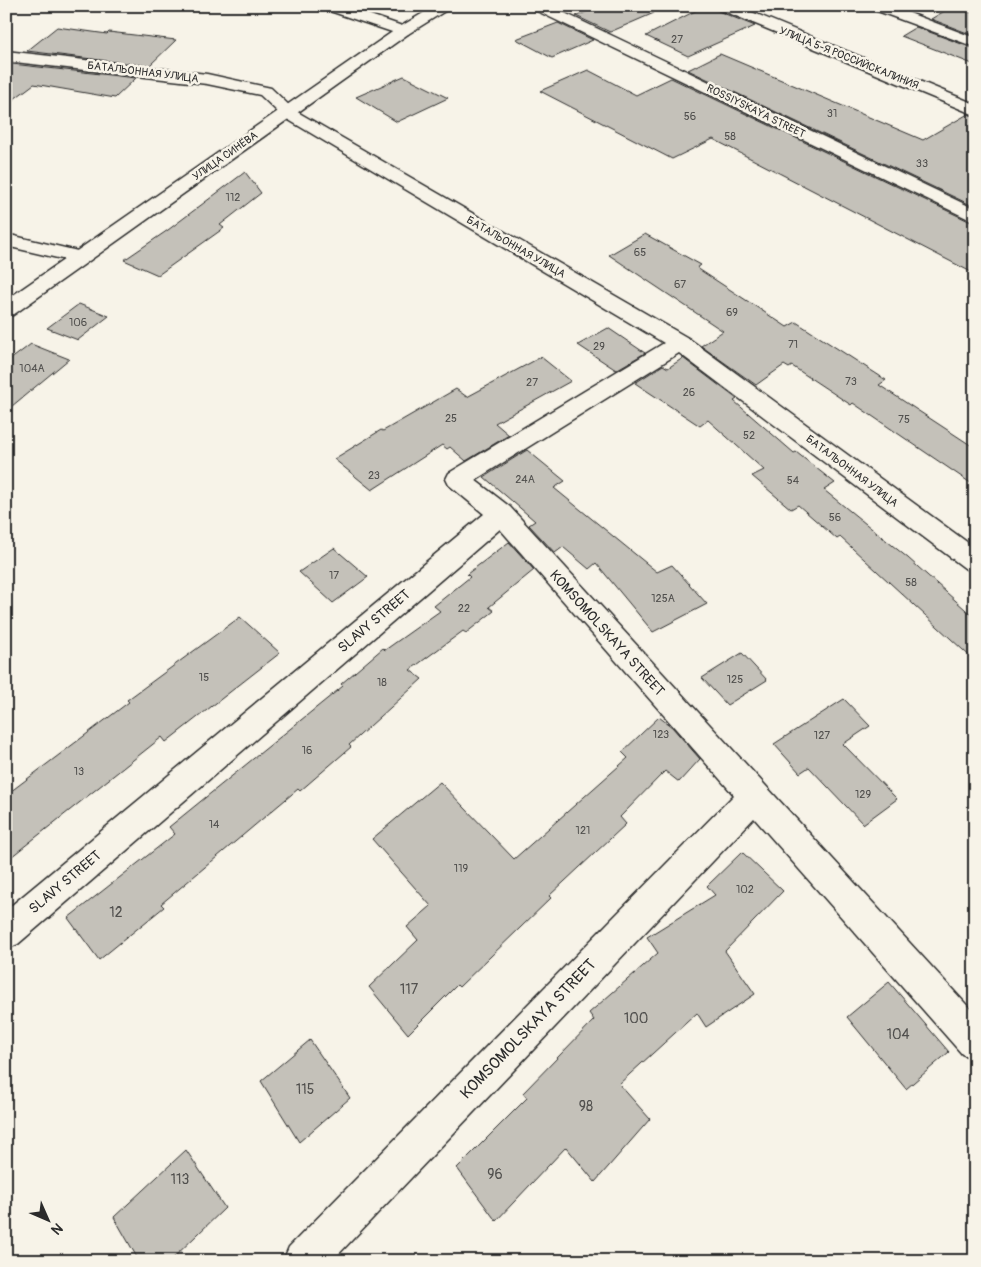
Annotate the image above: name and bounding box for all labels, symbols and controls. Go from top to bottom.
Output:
street label: УЛИЦА 5-Я РОССИЙСКАЛИНИЯ [777,24,921,92]
house number: 27 [671,33,683,46]
street label: БАТАЛЬОННАЯ УЛИЦА [87,59,199,85]
street label: ROSSIYSKAYA STREET [705,81,807,141]
house number: 31 [827,107,837,120]
house number: 56 [684,110,696,123]
street label: УЛИЦА СИНЁВА [190,129,260,183]
house number: 58 [724,130,736,143]
house number: 33 [916,157,928,170]
house number: 112 [226,191,240,204]
street label: БАТАЛЬОННАЯ УЛИЦА [464,213,568,281]
house number: 65 [634,246,646,259]
house number: 67 [674,278,686,291]
house number: 69 [726,306,738,319]
house number: 106 [69,316,87,329]
house number: 71 [788,338,798,351]
house number: 29 [593,340,605,353]
house number: 104А [19,362,45,375]
house number: 73 [845,375,857,388]
house number: 27 [526,376,538,389]
house number: 26 [683,386,695,399]
house number: 25 [445,412,457,425]
house number: 75 [898,413,910,426]
house number: 52 [743,429,755,442]
street label: БАТАЛЬОННАЯ УЛИЦА [803,432,901,510]
house number: 23 [368,469,380,482]
house number: 24А [515,473,535,486]
house number: 54 [787,474,800,487]
house number: 56 [829,511,841,524]
street label: KOMSOMOLSKAYA STREET [546,567,668,700]
house number: 17 [329,569,339,582]
house number: 58 [905,576,917,589]
street label: SLAVY STREET [334,586,414,656]
house number: 125А [651,592,675,605]
house number: 22 [458,602,470,615]
house number: 15 [199,671,209,684]
house number: 125 [727,673,743,686]
house number: 18 [377,676,387,689]
house number: 123 [653,728,669,741]
house number: 127 [814,729,830,742]
house number: 16 [302,744,312,757]
house number: 13 [74,765,84,778]
house number: 129 [855,788,871,801]
house number: 14 [209,818,220,831]
house number: 121 [576,824,590,837]
street label: SLAVY STREET [25,847,105,917]
house number: 119 [454,862,468,875]
house number: 102 [736,883,754,896]
house number: 12 [109,904,123,921]
street label: KOMSOMOLSKAYA STREET [456,955,600,1103]
house number: 117 [400,981,419,998]
house number: 100 [624,1010,648,1027]
house number: 104 [886,1026,910,1043]
house number: 115 [296,1081,314,1098]
house number: 98 [579,1098,593,1115]
house number: 96 [487,1166,503,1183]
house number: 113 [171,1171,190,1188]
north arrow [22,1194,72,1244]
text: N [47,1219,66,1238]

